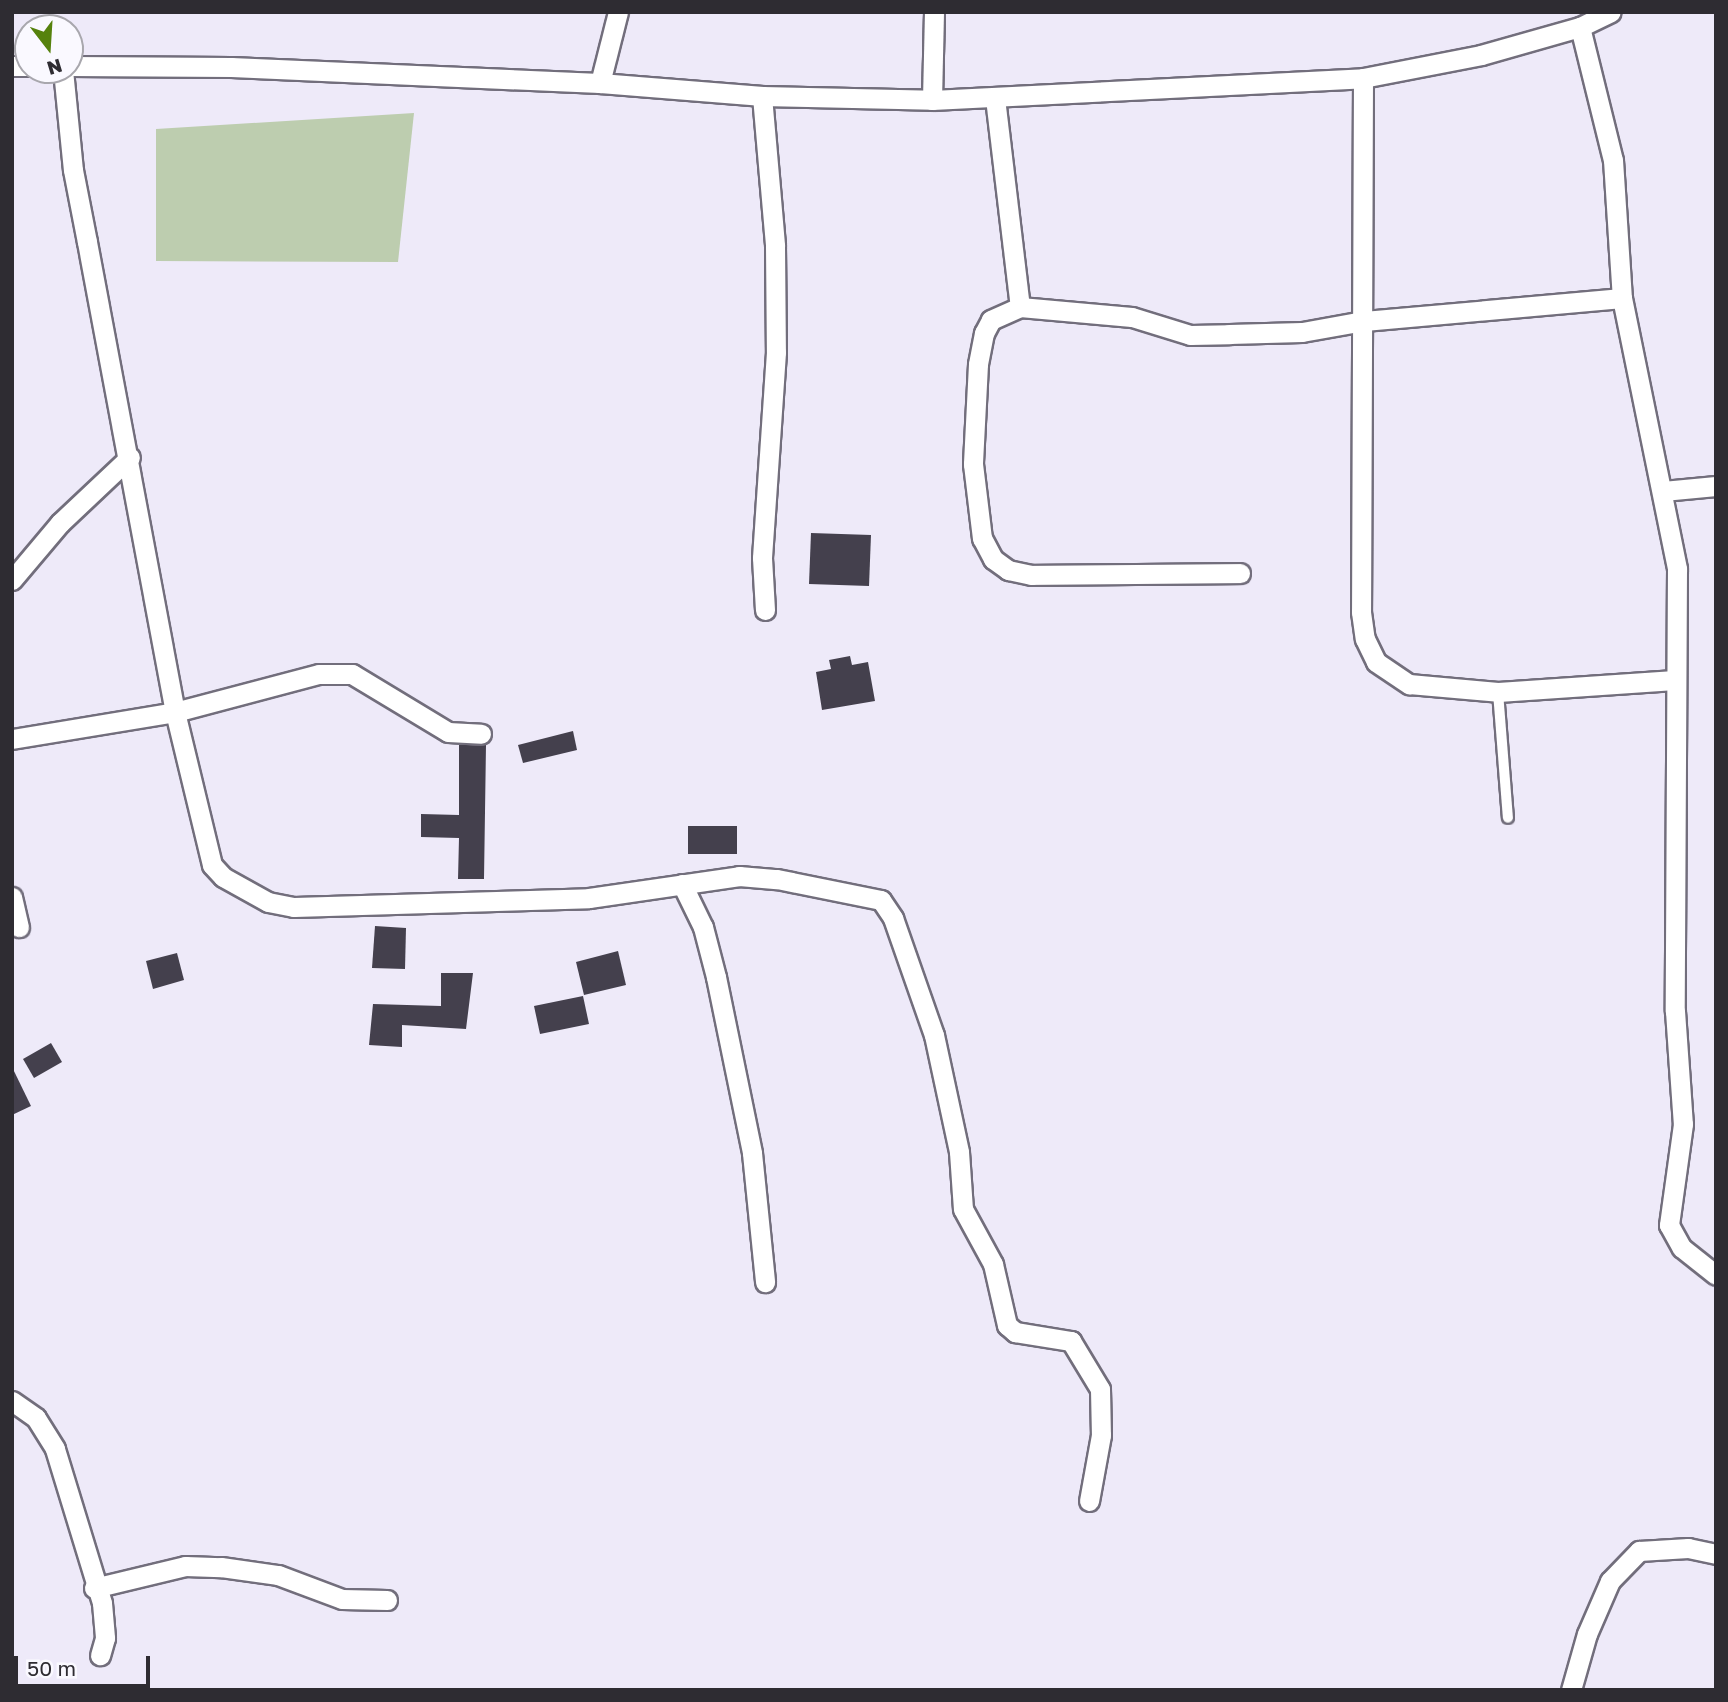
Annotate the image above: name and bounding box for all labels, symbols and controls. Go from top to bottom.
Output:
north arrow [14,14,84,84]
text: N [44,55,65,81]
scale bar [18,1642,154,1686]
text: 50 m [27,1655,76,1681]

